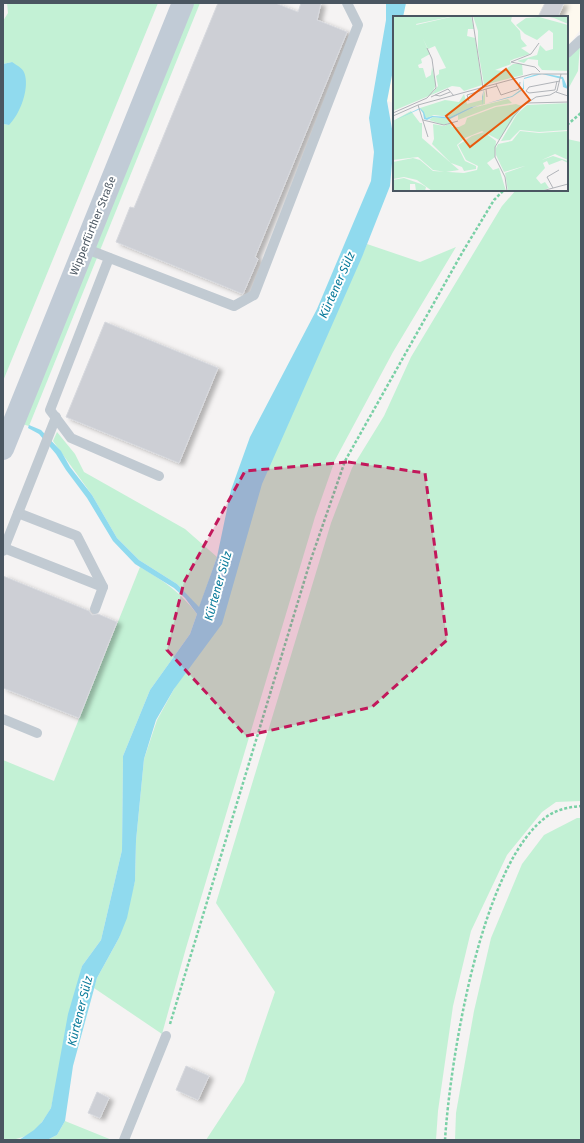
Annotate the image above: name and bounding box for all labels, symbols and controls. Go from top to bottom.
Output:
inset map [393,16,568,191]
street label: Wipperfürther Straße [67,175,119,277]
water label: Kürtener Sülz [316,249,358,321]
water label: Kürtener Sülz [201,549,235,622]
water label: Kürtener Sülz [65,974,96,1047]

